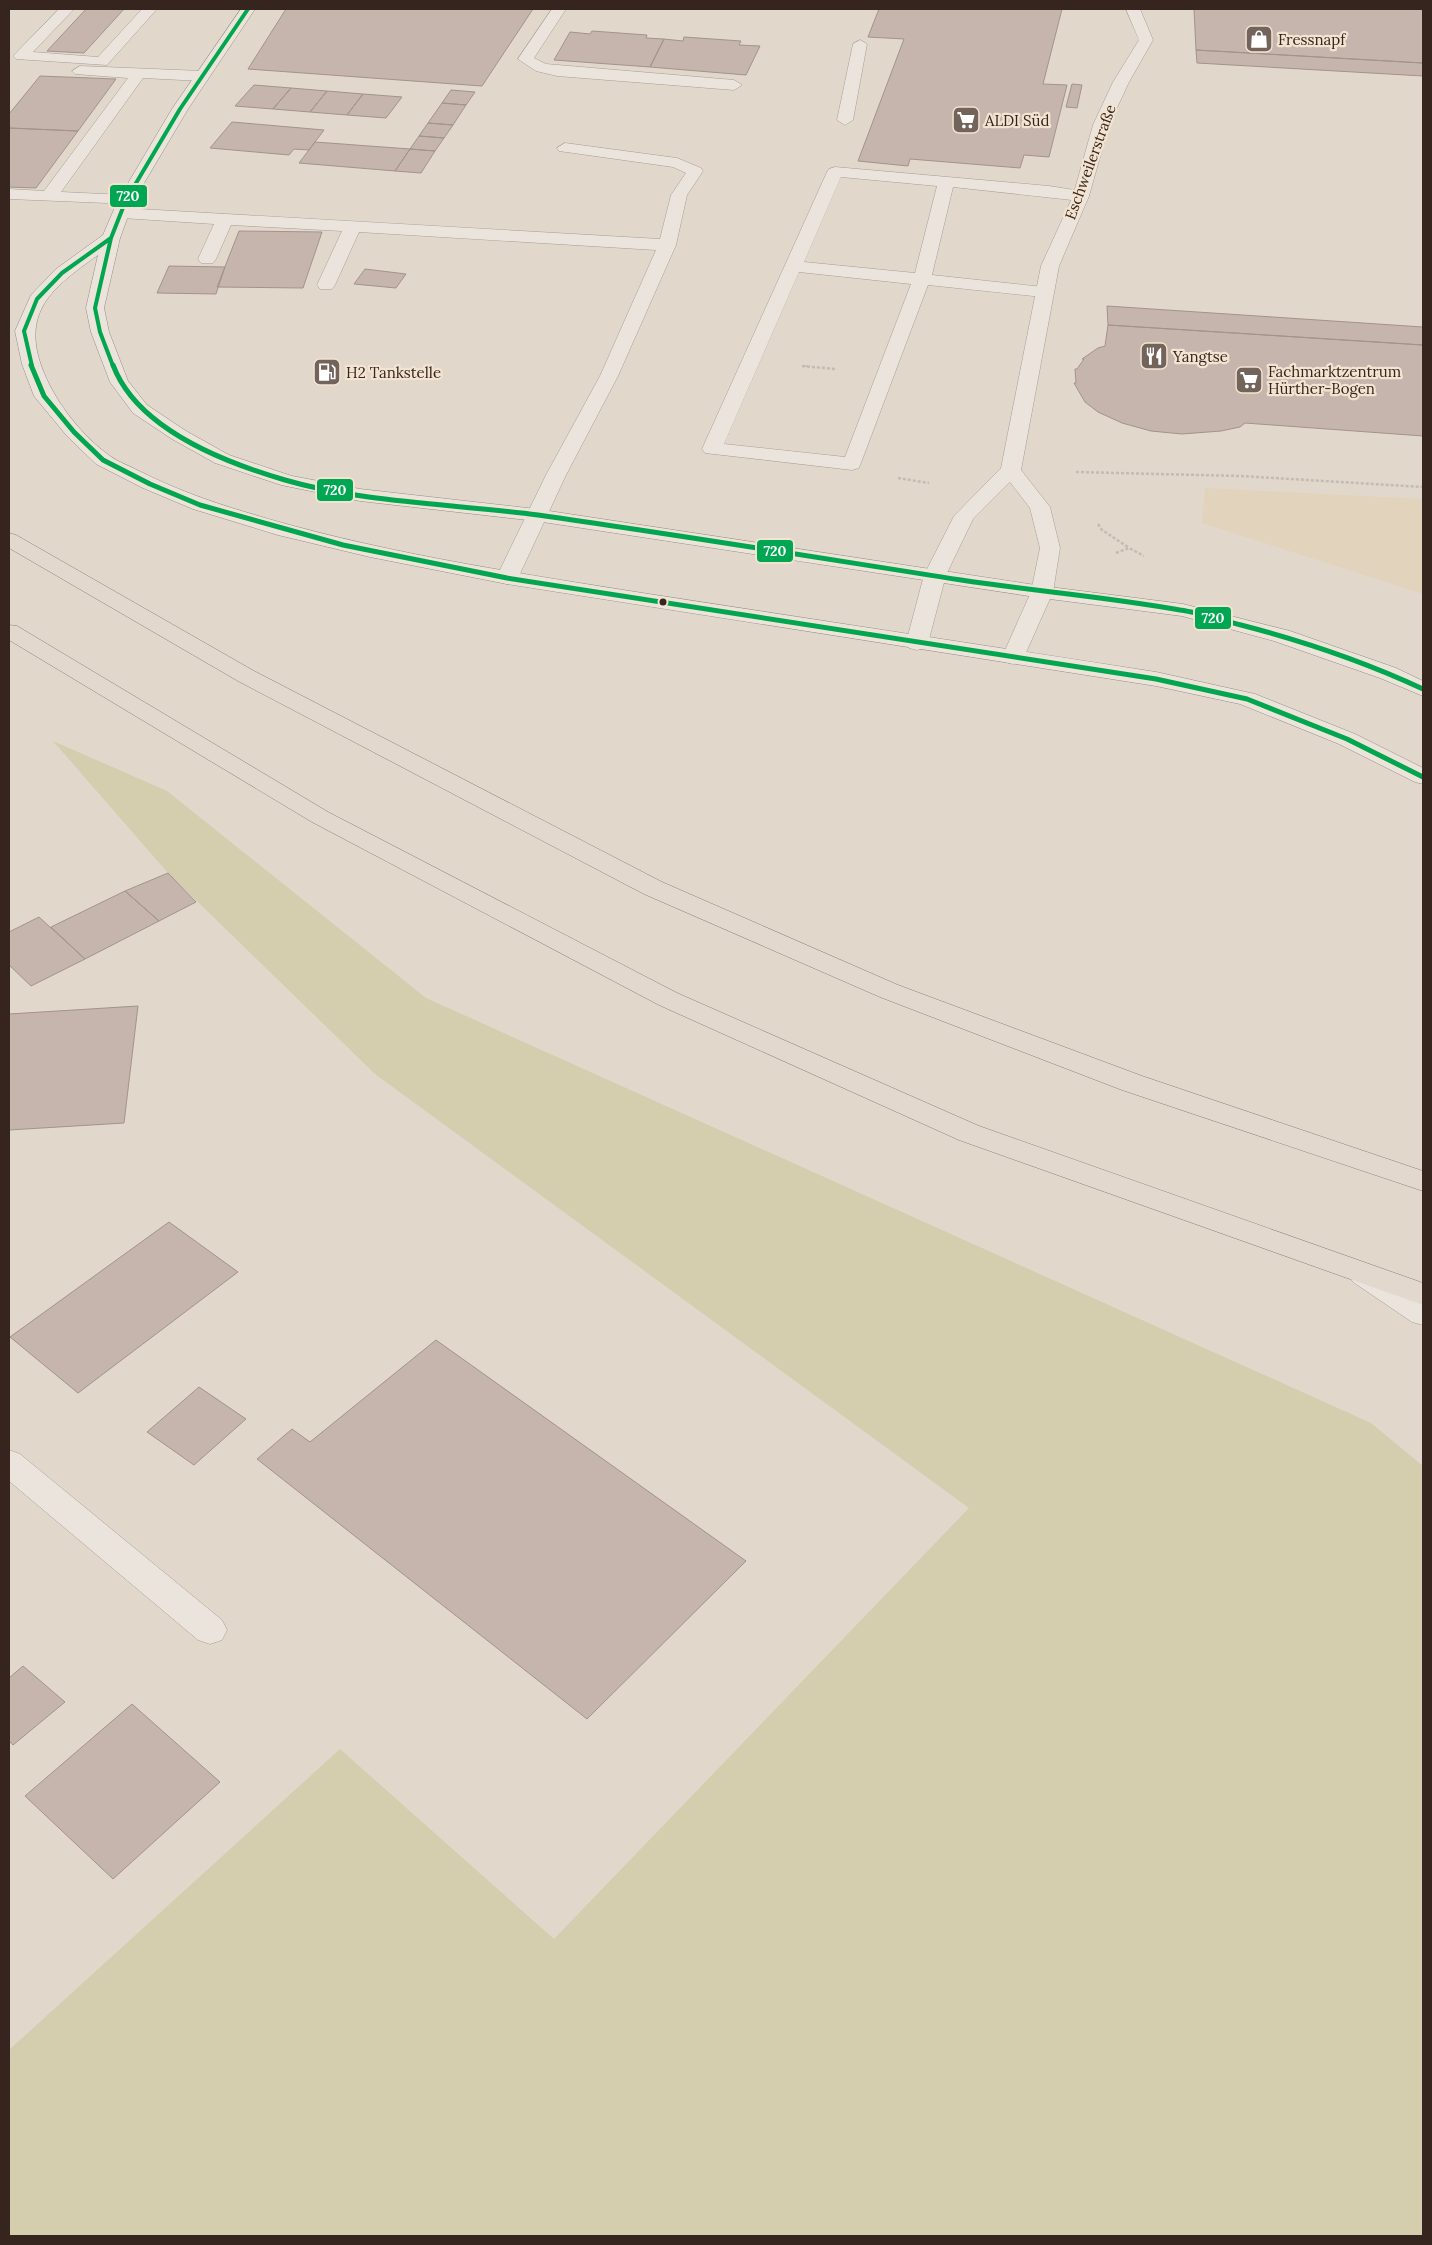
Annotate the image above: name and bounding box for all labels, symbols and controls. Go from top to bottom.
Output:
shop icon: Fressnapf [1244,24,1274,54]
place label: Fressnapf [1278,30,1346,49]
street label: Eschweilerstraße [1060,102,1120,222]
supermarket icon: ALDI Süd [951,105,981,135]
place label: ALDI Süd [984,111,1049,130]
line badge: 720 [109,184,148,208]
text: 720 [117,187,140,205]
restaurant icon: Yangtse [1139,341,1169,371]
place label: Yangtse [1172,347,1228,366]
fuel station icon: H2 Tankstelle [312,357,342,387]
place label: Fachmarktzentrum Hürther-Bogen [1268,362,1401,398]
place label: H2 Tankstelle [346,363,441,382]
supermarket icon: Fachmarktzentrum Hürther-Bogen [1234,365,1264,395]
line badge: 720 [316,478,354,502]
text: 720 [324,481,347,499]
line badge: 720 [756,539,794,563]
text: 720 [764,542,787,560]
unlabelled marker [658,597,668,607]
line badge: 720 [1194,606,1232,630]
text: 720 [1202,609,1225,627]

